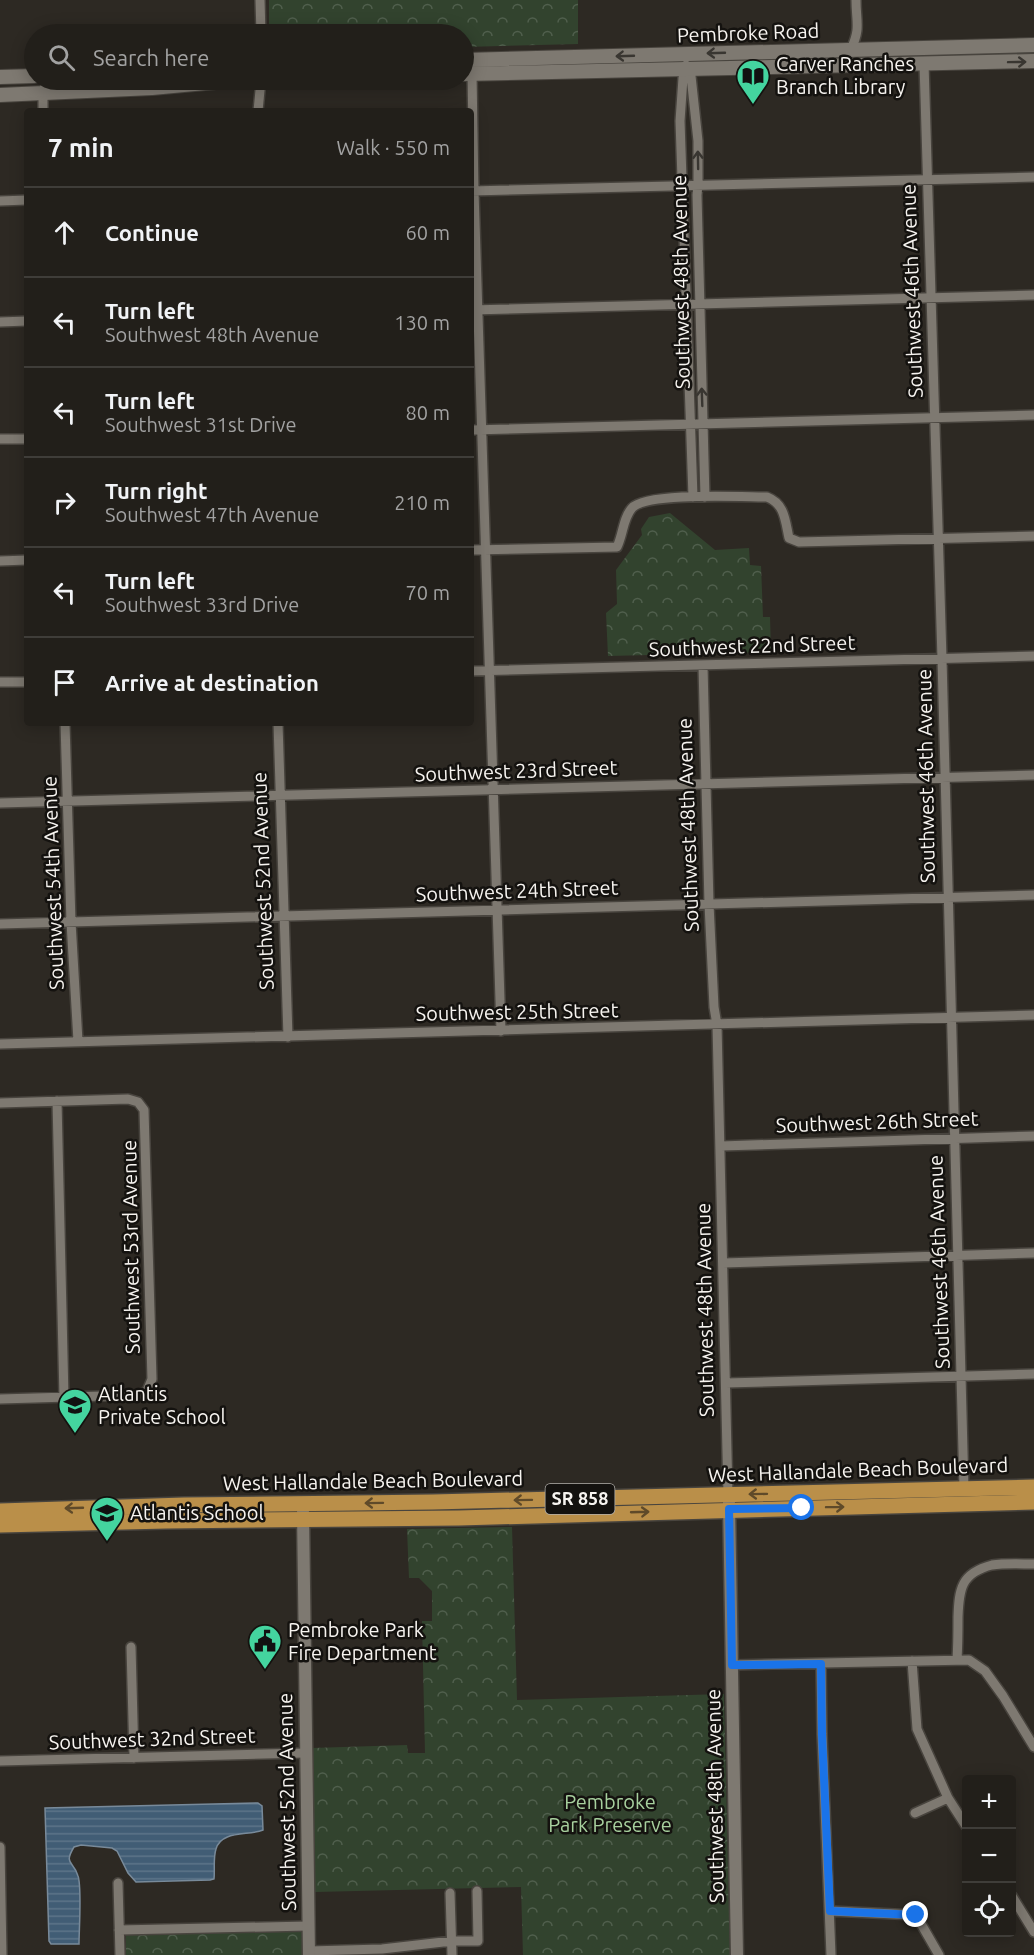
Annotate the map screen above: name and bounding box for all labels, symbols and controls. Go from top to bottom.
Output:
street label: Pembroke Road [676,19,819,46]
search box [24,24,474,90]
icon: search [45,41,78,74]
text: Search here [93,45,209,70]
one-way arrow [707,47,727,59]
one-way arrow [615,50,635,61]
place label: Carver Ranches Branch Library [776,52,914,98]
one-way arrow [1007,56,1027,67]
library icon: Carver Ranches Branch Library [735,58,771,105]
text: 7 min [48,133,114,162]
text: Walk · 550 m [337,136,450,159]
one-way arrow [692,150,704,170]
street label: Southwest 48th Avenue [667,175,694,389]
street label: Southwest 46th Avenue [896,184,927,399]
icon: ahead [48,216,81,249]
text: Continue [105,220,199,245]
text: 60 m [406,221,450,244]
text: Turn left [105,298,195,323]
icon: left [48,306,81,339]
text: 130 m [394,311,450,334]
text: Southwest 48th Avenue [105,323,319,346]
one-way arrow [697,387,708,407]
text: Turn left [105,388,195,413]
icon: left [48,396,81,429]
text: 80 m [406,401,450,424]
text: Southwest 31st Drive [105,413,296,436]
text: Turn right [105,478,207,503]
icon: right [48,486,81,519]
text: 210 m [394,491,450,514]
text: Southwest 47th Avenue [105,503,319,526]
text: Turn left [105,568,195,593]
icon: left [48,576,81,609]
text: 70 m [406,581,450,604]
text: Southwest 33rd Drive [105,593,299,616]
street label: Southwest 22nd Street [648,630,856,661]
icon: arrive [48,666,81,699]
street label: Southwest 46th Avenue [912,669,939,883]
text: Arrive at destination [105,670,319,695]
street label: Southwest 48th Avenue [672,718,703,933]
street label: Southwest 23rd Street [414,755,618,786]
street label: Southwest 52nd Avenue [247,772,278,990]
street label: Southwest 54th Avenue [37,776,68,991]
street label: Southwest 24th Street [415,875,619,906]
street label: Southwest 25th Street [415,998,619,1025]
street label: Southwest 26th Street [775,1106,979,1137]
street label: Southwest 53rd Avenue [117,1140,144,1354]
street label: Southwest 46th Avenue [923,1155,954,1370]
street label: Southwest 48th Avenue [691,1203,718,1417]
place label: Atlantis Private School [98,1382,226,1428]
school or university icon: Atlantis Private School [57,1387,93,1434]
street label: West Hallandale Beach Boulevard [708,1453,1008,1486]
street label: West Hallandale Beach Boulevard [223,1466,523,1495]
road number: SR 858 [546,1484,614,1514]
one-way arrow [749,1489,769,1500]
one-way arrow [513,1494,533,1506]
route start [788,1494,814,1520]
school or university icon: Atlantis School [89,1495,125,1542]
one-way arrow [365,1497,385,1509]
place label: Atlantis School [130,1501,264,1524]
one-way arrow [824,1502,844,1513]
one-way arrow [65,1503,85,1514]
one-way arrow [629,1506,649,1517]
place label: Pembroke Park Fire Department [288,1618,437,1664]
public building icon: Pembroke Park Fire Department [247,1623,283,1670]
street label: Southwest 48th Avenue [701,1689,728,1903]
street label: Southwest 52nd Avenue [273,1693,300,1911]
street label: Southwest 32nd Street [48,1723,256,1754]
map controls [962,1775,1016,1937]
button: + [962,1775,1016,1829]
park label: Pembroke Park Preserve [548,1790,672,1836]
button: − [962,1829,1016,1883]
button: locate [962,1883,1016,1937]
route end [902,1901,928,1927]

